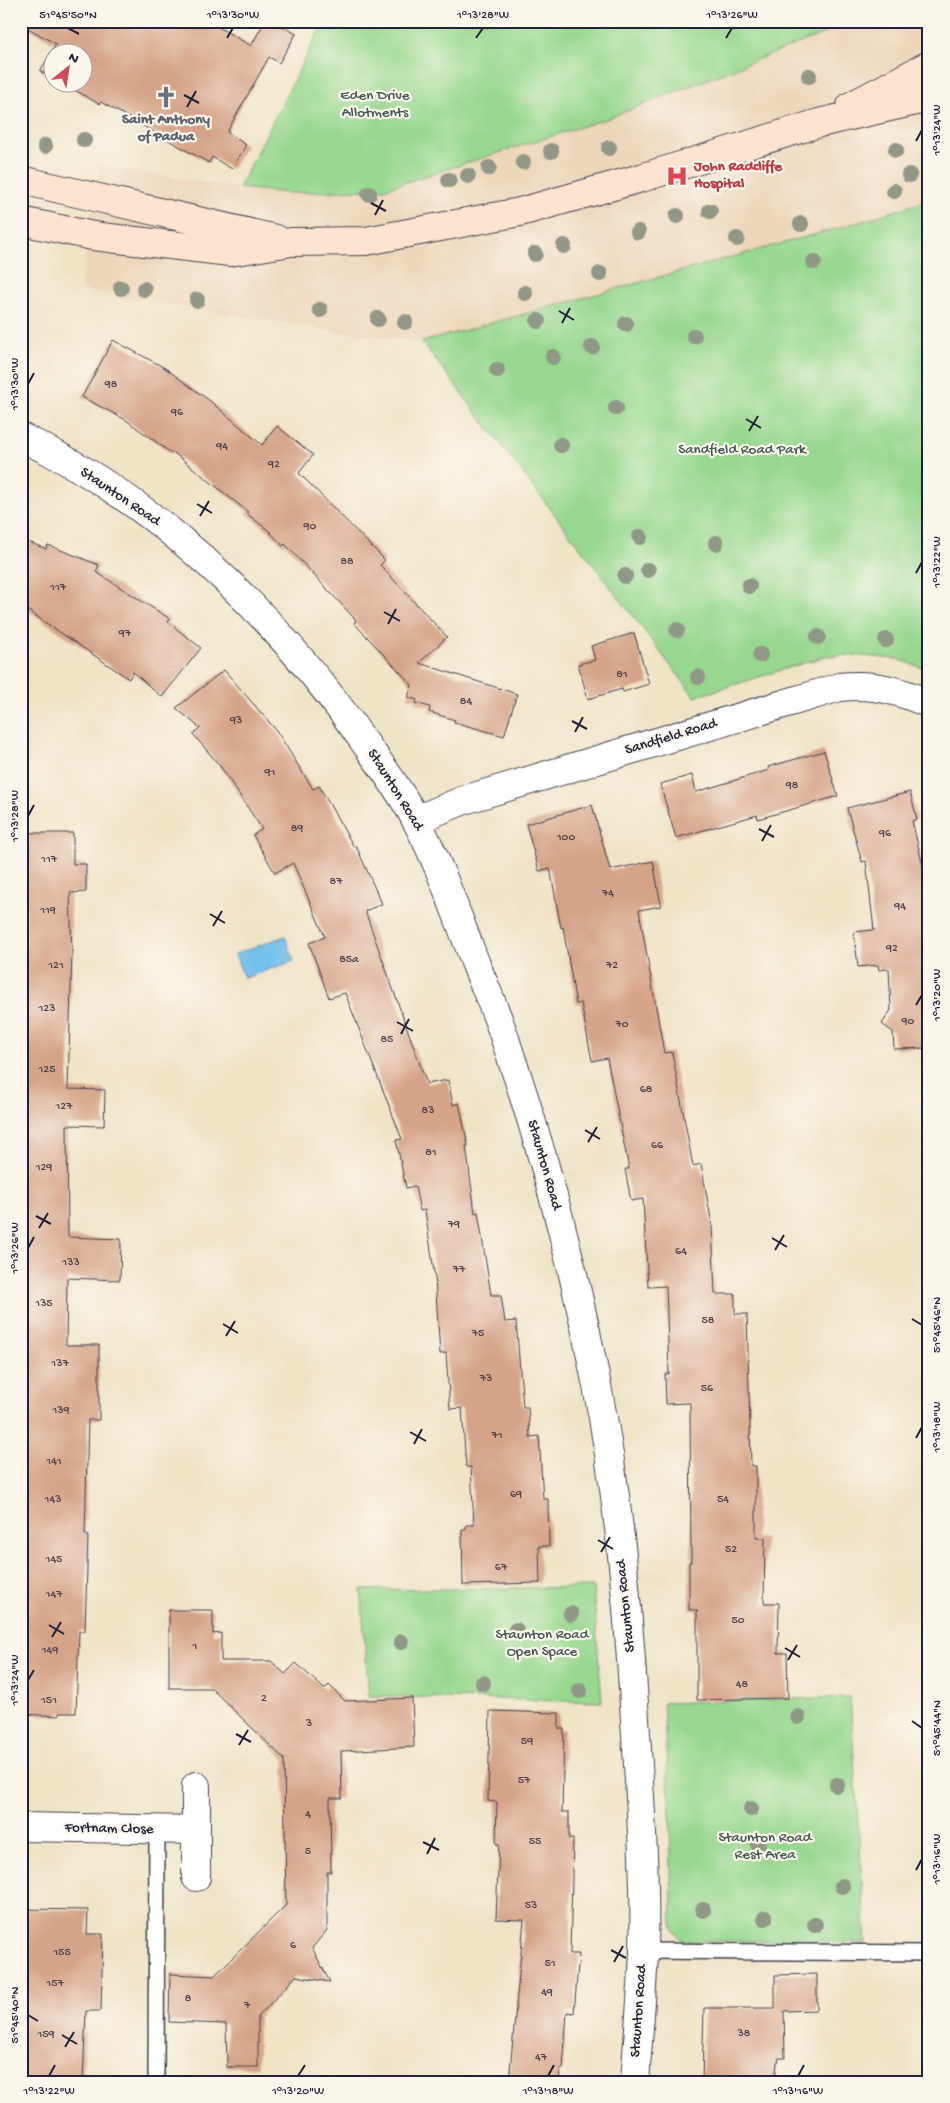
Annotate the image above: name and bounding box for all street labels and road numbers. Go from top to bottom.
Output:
street label: Staunton Road [76,464,165,531]
street label: Sandfield Road [623,714,720,760]
street label: Staunton Road [363,746,428,835]
street label: Staunton Road [523,1118,566,1213]
street label: Staunton Road [612,1558,640,1653]
street label: Fortnam Close [63,1819,154,1839]
street label: Staunton Road [627,1963,651,2058]

